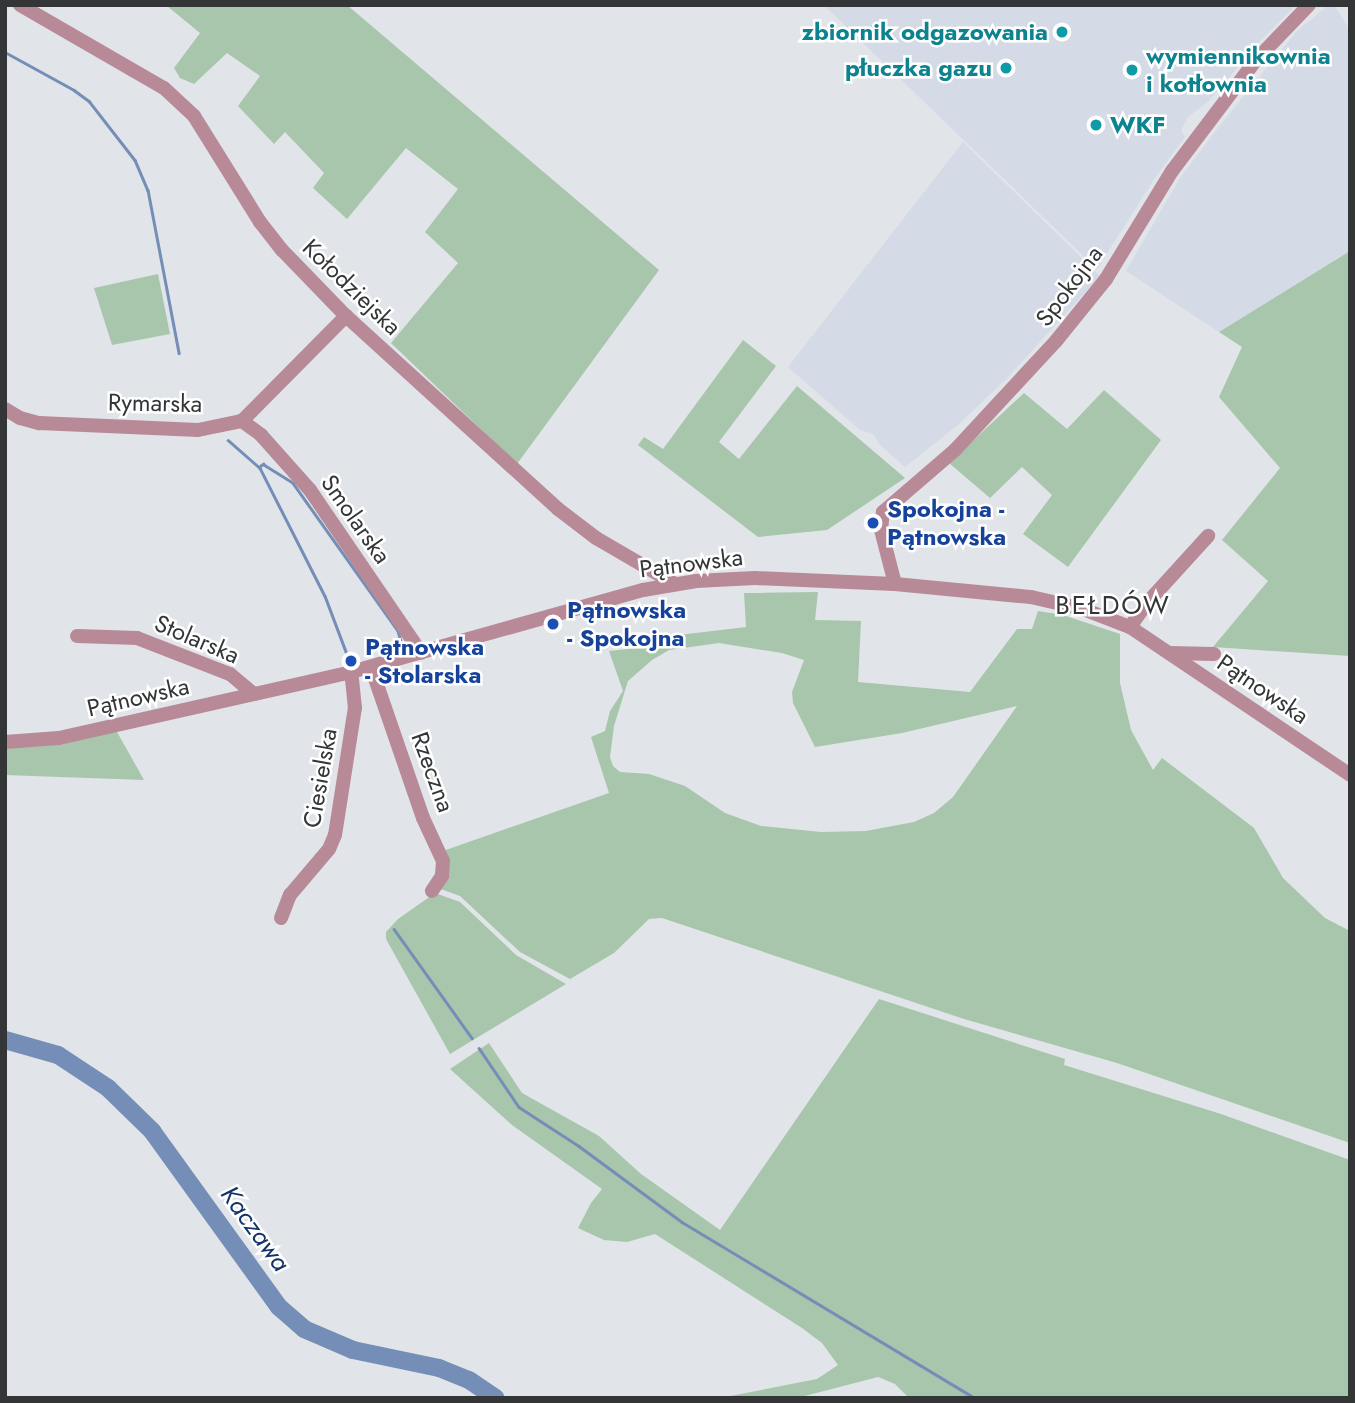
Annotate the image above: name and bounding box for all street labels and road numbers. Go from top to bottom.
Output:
street label: Kołodziejska [297,233,407,341]
street label: Spokojna [1029,240,1109,332]
street label: Rymarska [108,388,202,418]
street label: Smolarska [315,469,397,569]
street label: Pątnowska [638,542,744,584]
street label: Stolarska [150,608,244,670]
street label: Pątnowska [1212,648,1314,730]
street label: Pątnowska [84,671,192,723]
street label: Ciesielska [297,726,343,830]
street label: Rzeczna [405,728,461,816]

